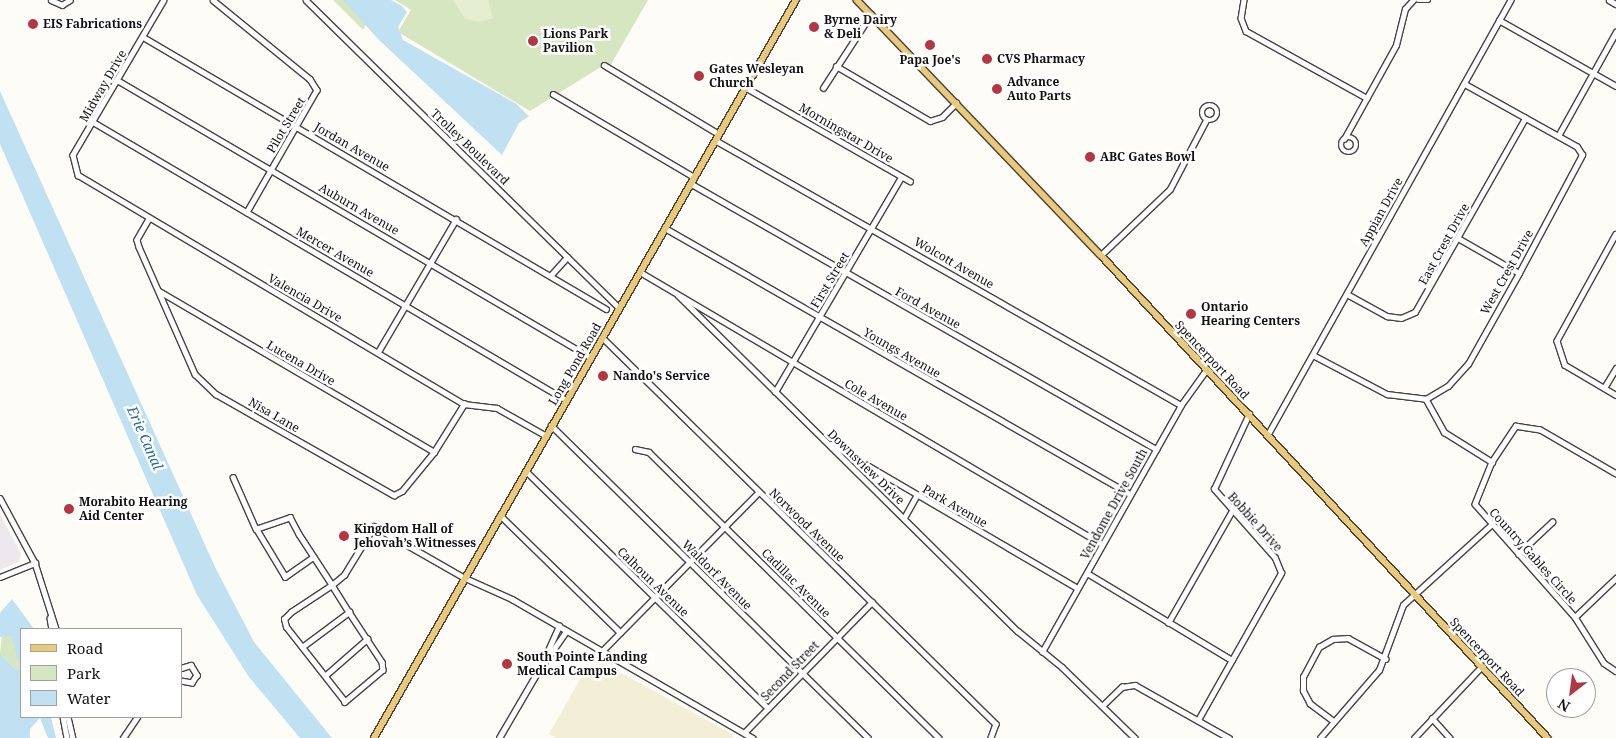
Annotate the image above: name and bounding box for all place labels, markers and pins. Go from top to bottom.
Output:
place label: Byrne Dairy & Deli [824,13,897,41]
place label: EIS Fabrications [43,17,142,31]
marker: EIS Fabrications [27,18,39,30]
marker: Byrne Dairy & Deli [808,21,820,33]
place label: Lions Park Pavilion [543,27,608,55]
marker: Lions Park Pavilion [527,35,539,47]
marker: Papa Joe's [924,39,936,51]
place label: CVS Pharmacy [997,52,1085,66]
place label: Papa Joe's [899,53,961,67]
marker: CVS Pharmacy [981,53,993,65]
place label: Gates Wesleyan Church [709,62,804,90]
marker: Gates Wesleyan Church [693,70,705,82]
place label: Advance Auto Parts [1007,75,1071,103]
marker: Advance Auto Parts [991,83,1003,95]
place label: ABC Gates Bowl [1100,150,1195,164]
marker: ABC Gates Bowl [1084,151,1096,163]
place label: Ontario Hearing Centers [1201,300,1300,328]
marker: Ontario Hearing Centers [1185,308,1197,320]
place label: Nando's Service [613,369,710,383]
marker: Nando's Service [597,370,609,382]
place label: Morabito Hearing Aid Center [79,495,188,523]
marker: Morabito Hearing Aid Center [63,503,75,515]
place label: Kingdom Hall of Jehovah’s Witnesses [354,522,476,550]
marker: Kingdom Hall of Jehovah’s Witnesses [338,530,350,542]
place label: South Pointe Landing Medical Campus [517,650,647,678]
marker: South Pointe Landing Medical Campus [501,658,513,670]

